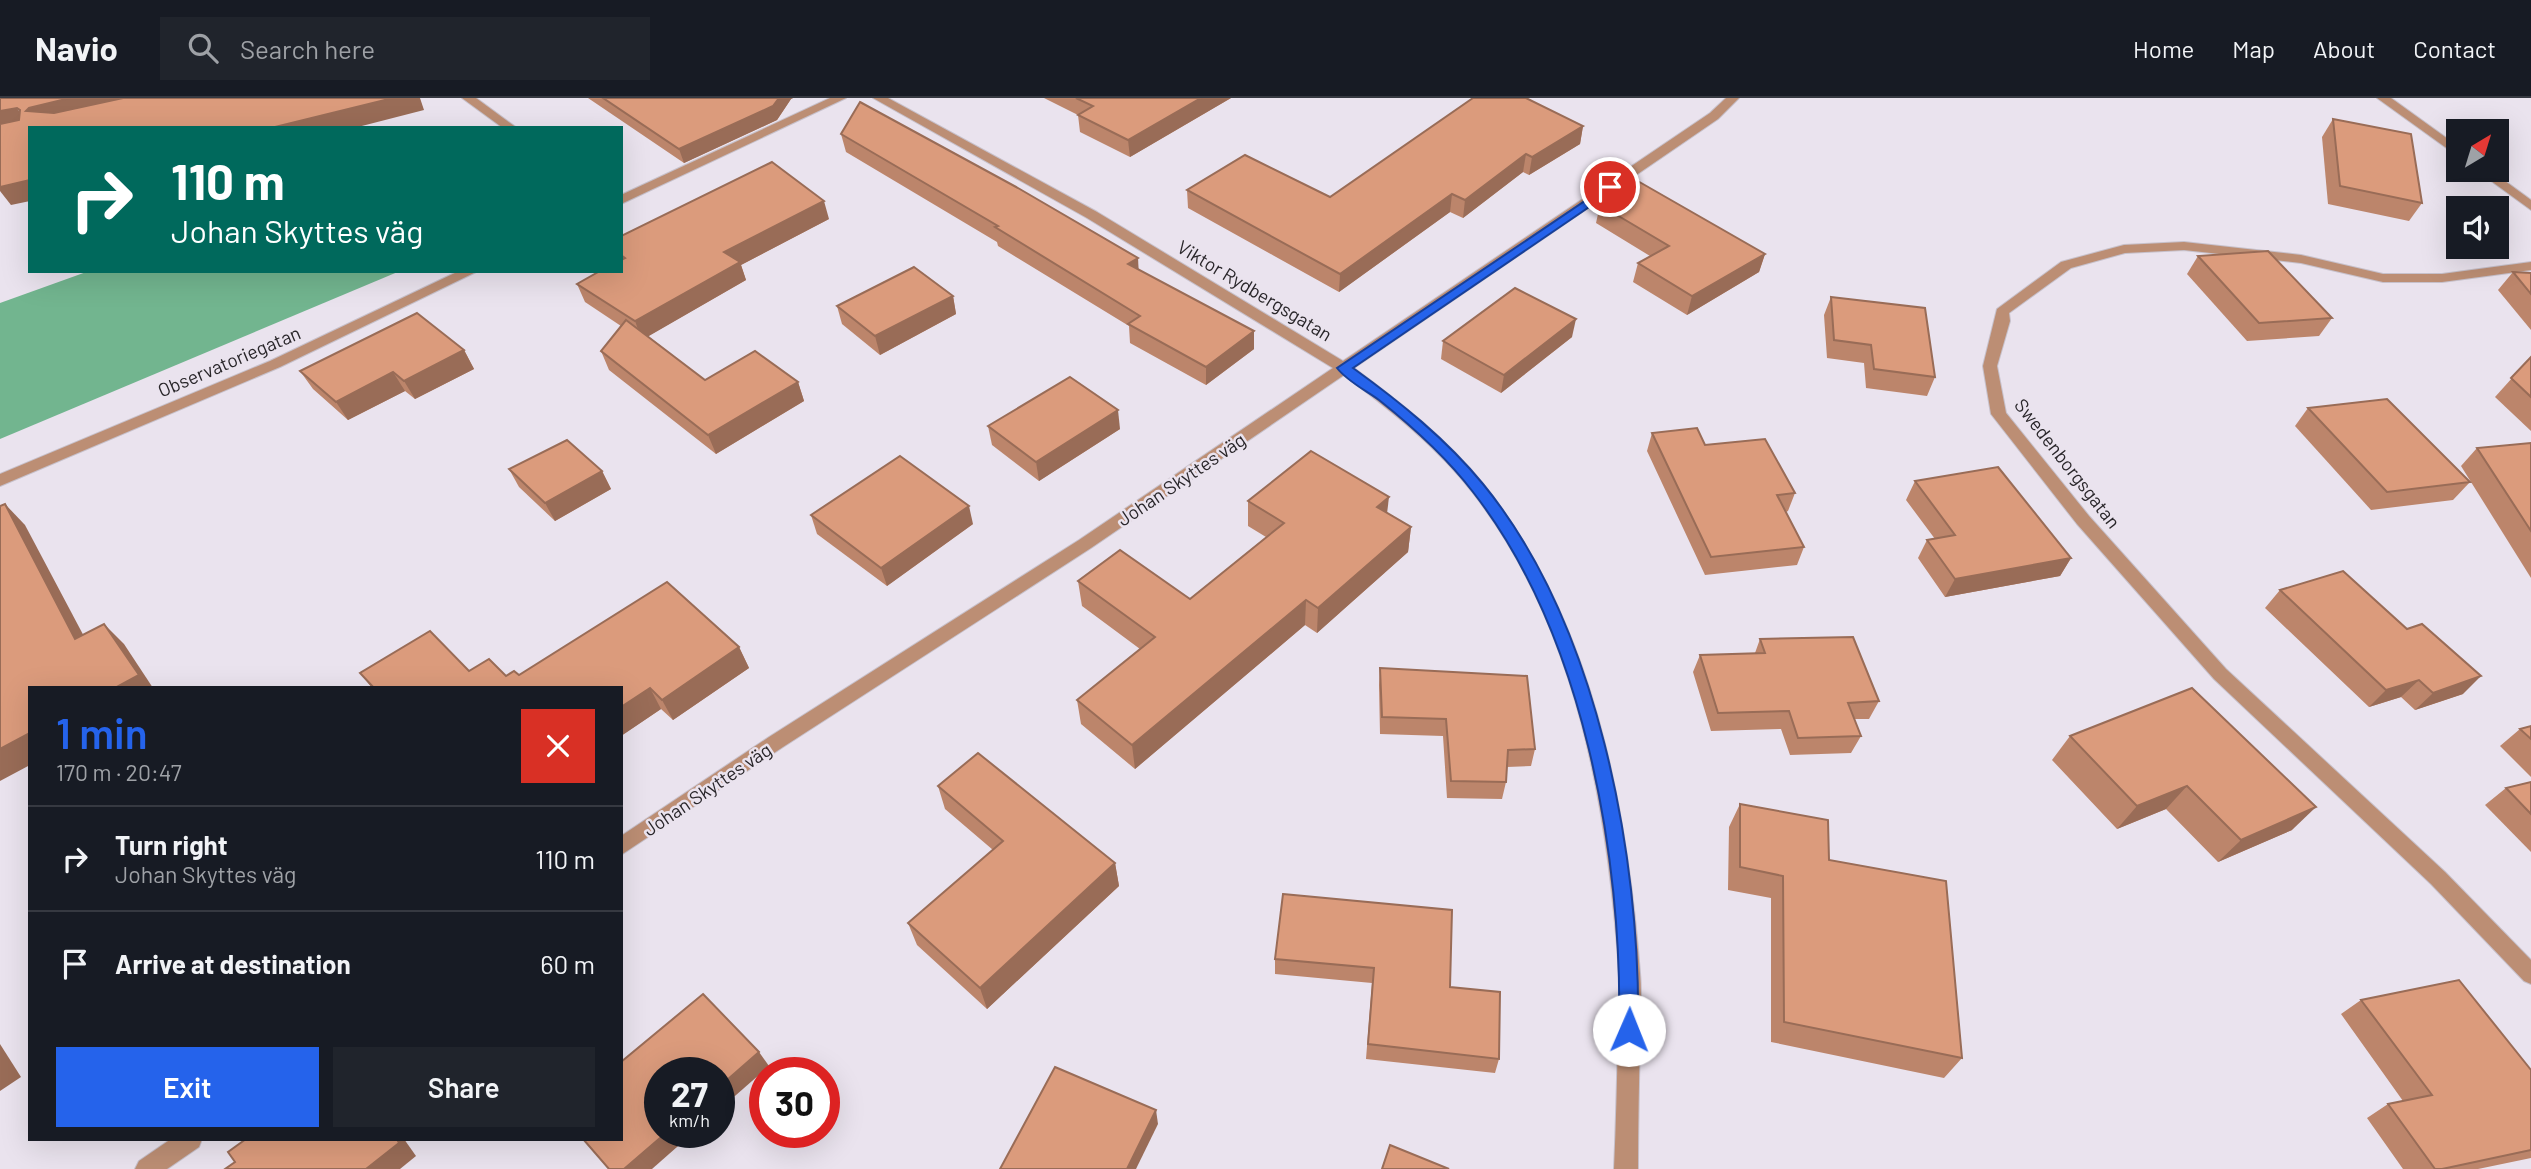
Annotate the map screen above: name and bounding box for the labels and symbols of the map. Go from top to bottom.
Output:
north arrow [2446,119,2510,182]
pin [1580,157,1640,217]
street label: Viktor Rydbergsgatan [1173,235,1337,345]
street label: Observatoriegatan [154,321,304,401]
street label: Swedenborgsgatan [2010,393,2126,533]
street label: Johan Skyttes väg [1112,428,1250,530]
street label: Johan Skyttes väg [638,738,776,840]
position arrow [1592,993,1666,1067]
speed limit sign: 30 [749,1057,840,1148]

